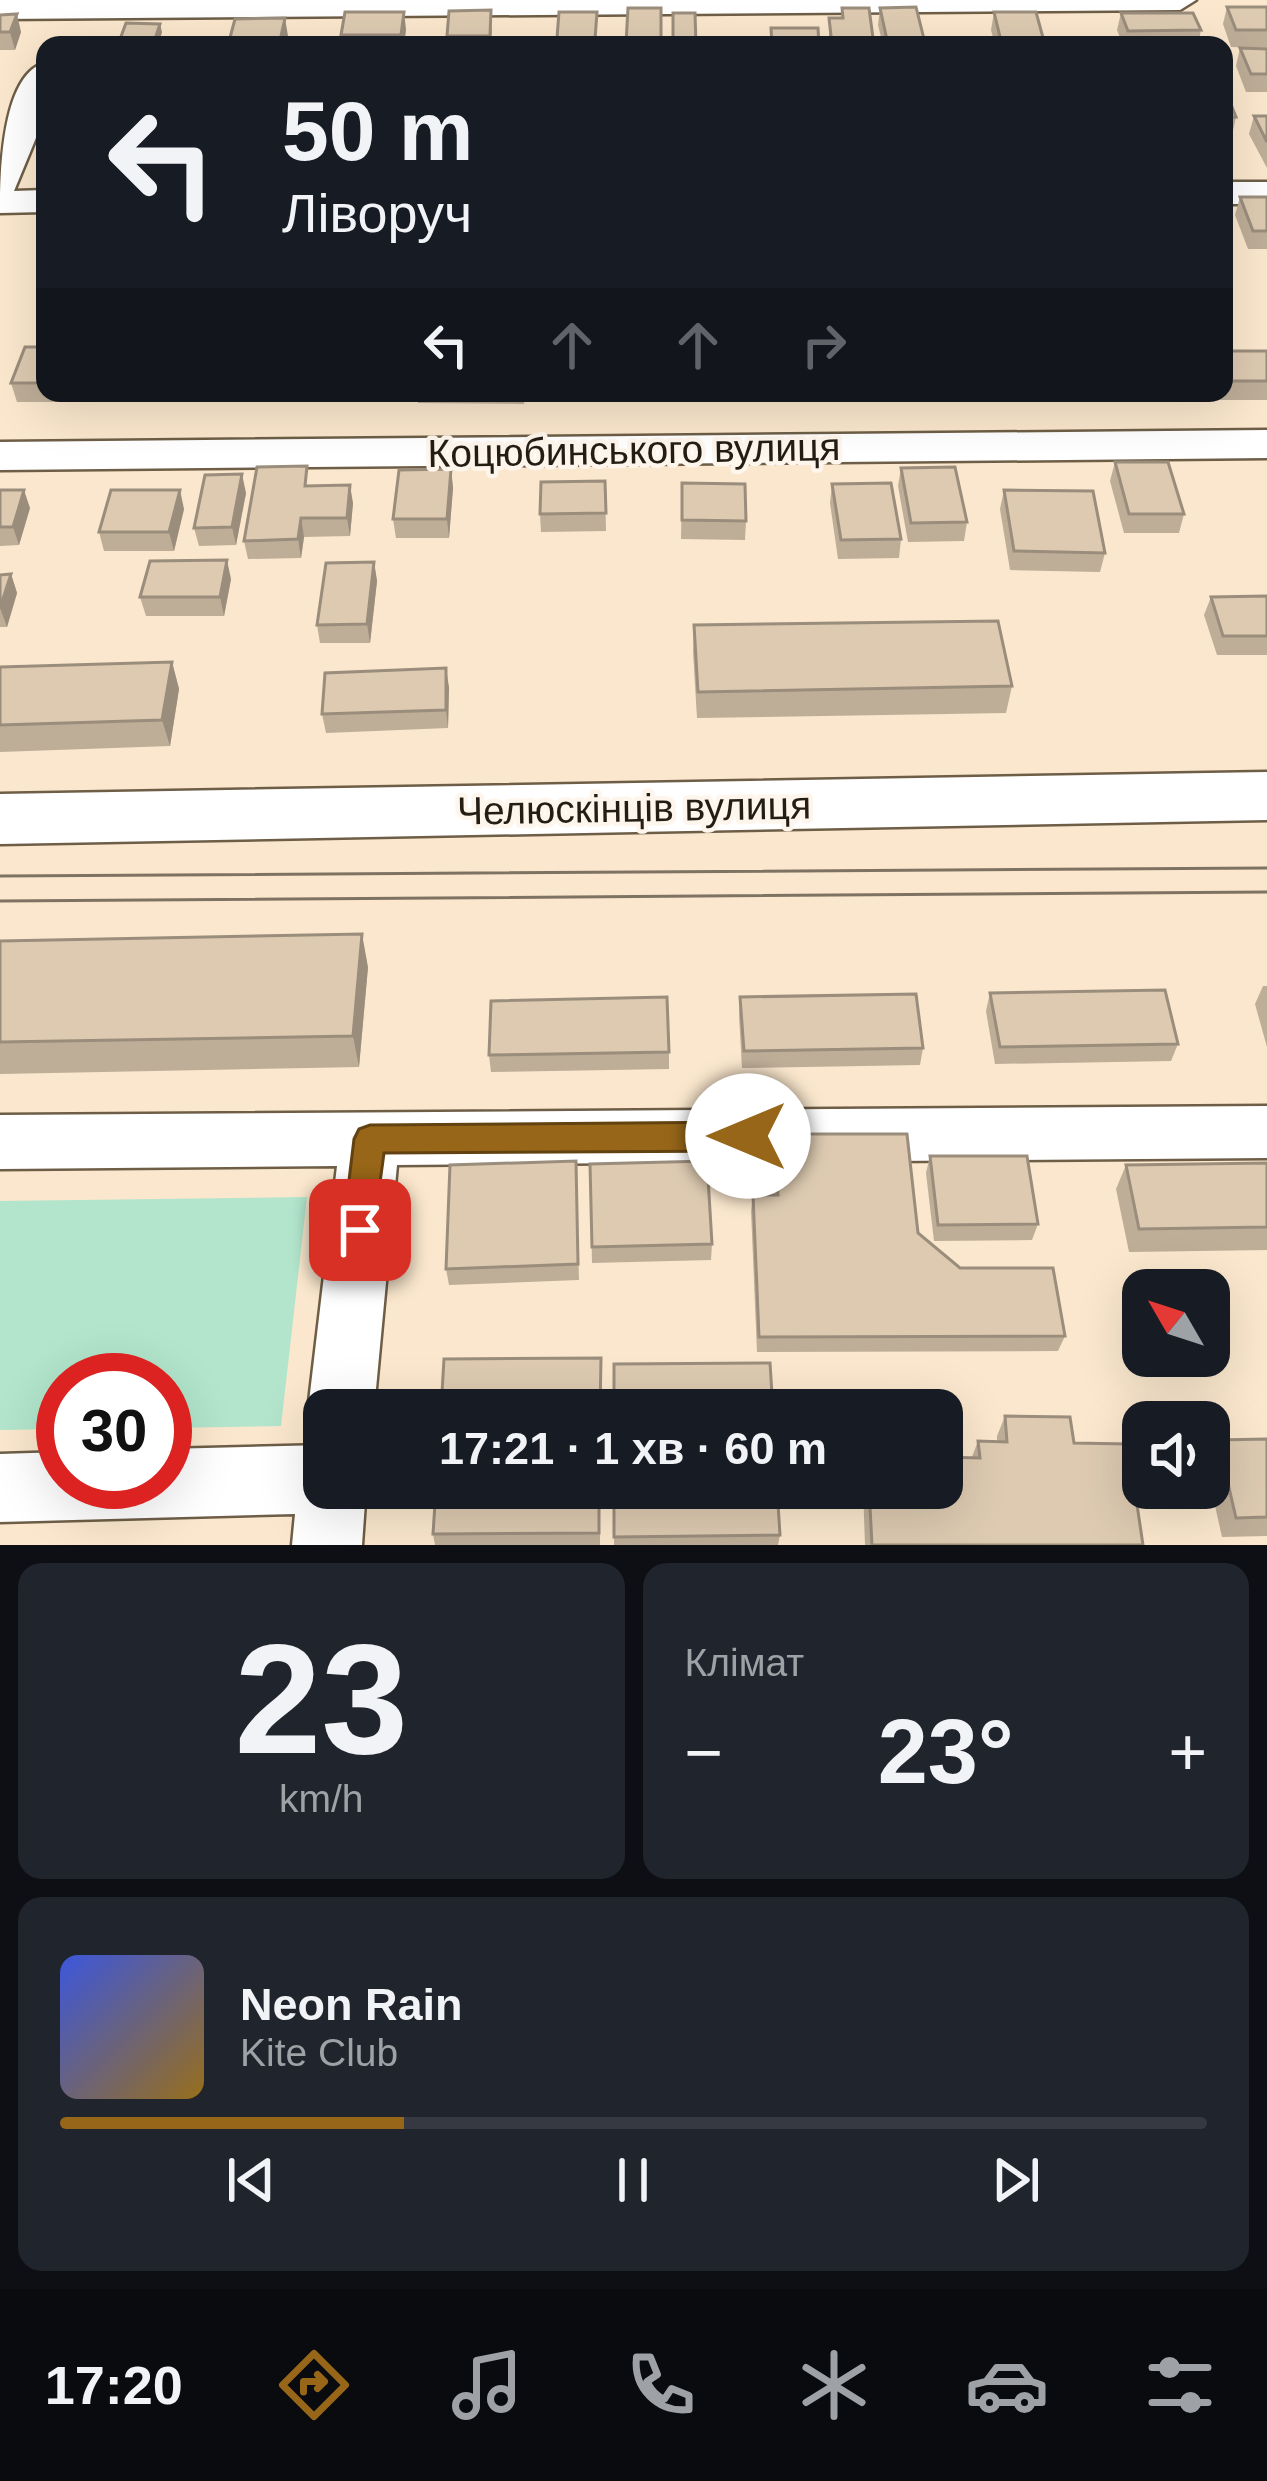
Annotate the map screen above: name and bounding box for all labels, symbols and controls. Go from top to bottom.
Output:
icon: left [84,84,240,240]
text: 50 m [282,84,473,178]
text: Ліворуч [282,183,472,243]
icon: left [413,312,479,378]
icon: ahead [539,312,605,378]
icon: ahead [665,312,731,378]
icon: right [791,312,857,378]
street label: Коцюбинського вулиця [427,425,841,475]
street label: Челюскінців вулиця [457,783,811,833]
position arrow [685,1073,811,1199]
pin [309,1179,411,1281]
icon: arrive [327,1197,393,1263]
north arrow [1122,1269,1230,1377]
map controls [1122,1269,1230,1509]
speed limit sign: 30 [36,1353,192,1509]
button: sound [1122,1401,1230,1509]
text: 17:21 · 1 хв · 60 m [439,1423,827,1474]
text: 23 [234,1612,408,1786]
text: Клімат [685,1641,804,1684]
text: 23° [878,1702,1014,1802]
text: − [685,1715,723,1789]
text: + [1168,1715,1207,1789]
text: km/h [279,1777,364,1820]
text: Neon Rain [240,1979,463,2030]
text: Kite Club [240,2031,398,2074]
icon: previous [218,2147,284,2213]
icon: pause [600,2147,666,2213]
icon: next [983,2147,1049,2213]
icon: directions [272,2343,356,2427]
icon: music [445,2343,529,2427]
icon: phone [619,2343,703,2427]
icon: climate [792,2343,876,2427]
icon: car [965,2343,1049,2427]
icon: filters [1138,2343,1222,2427]
text: 17:20 [45,2355,183,2415]

